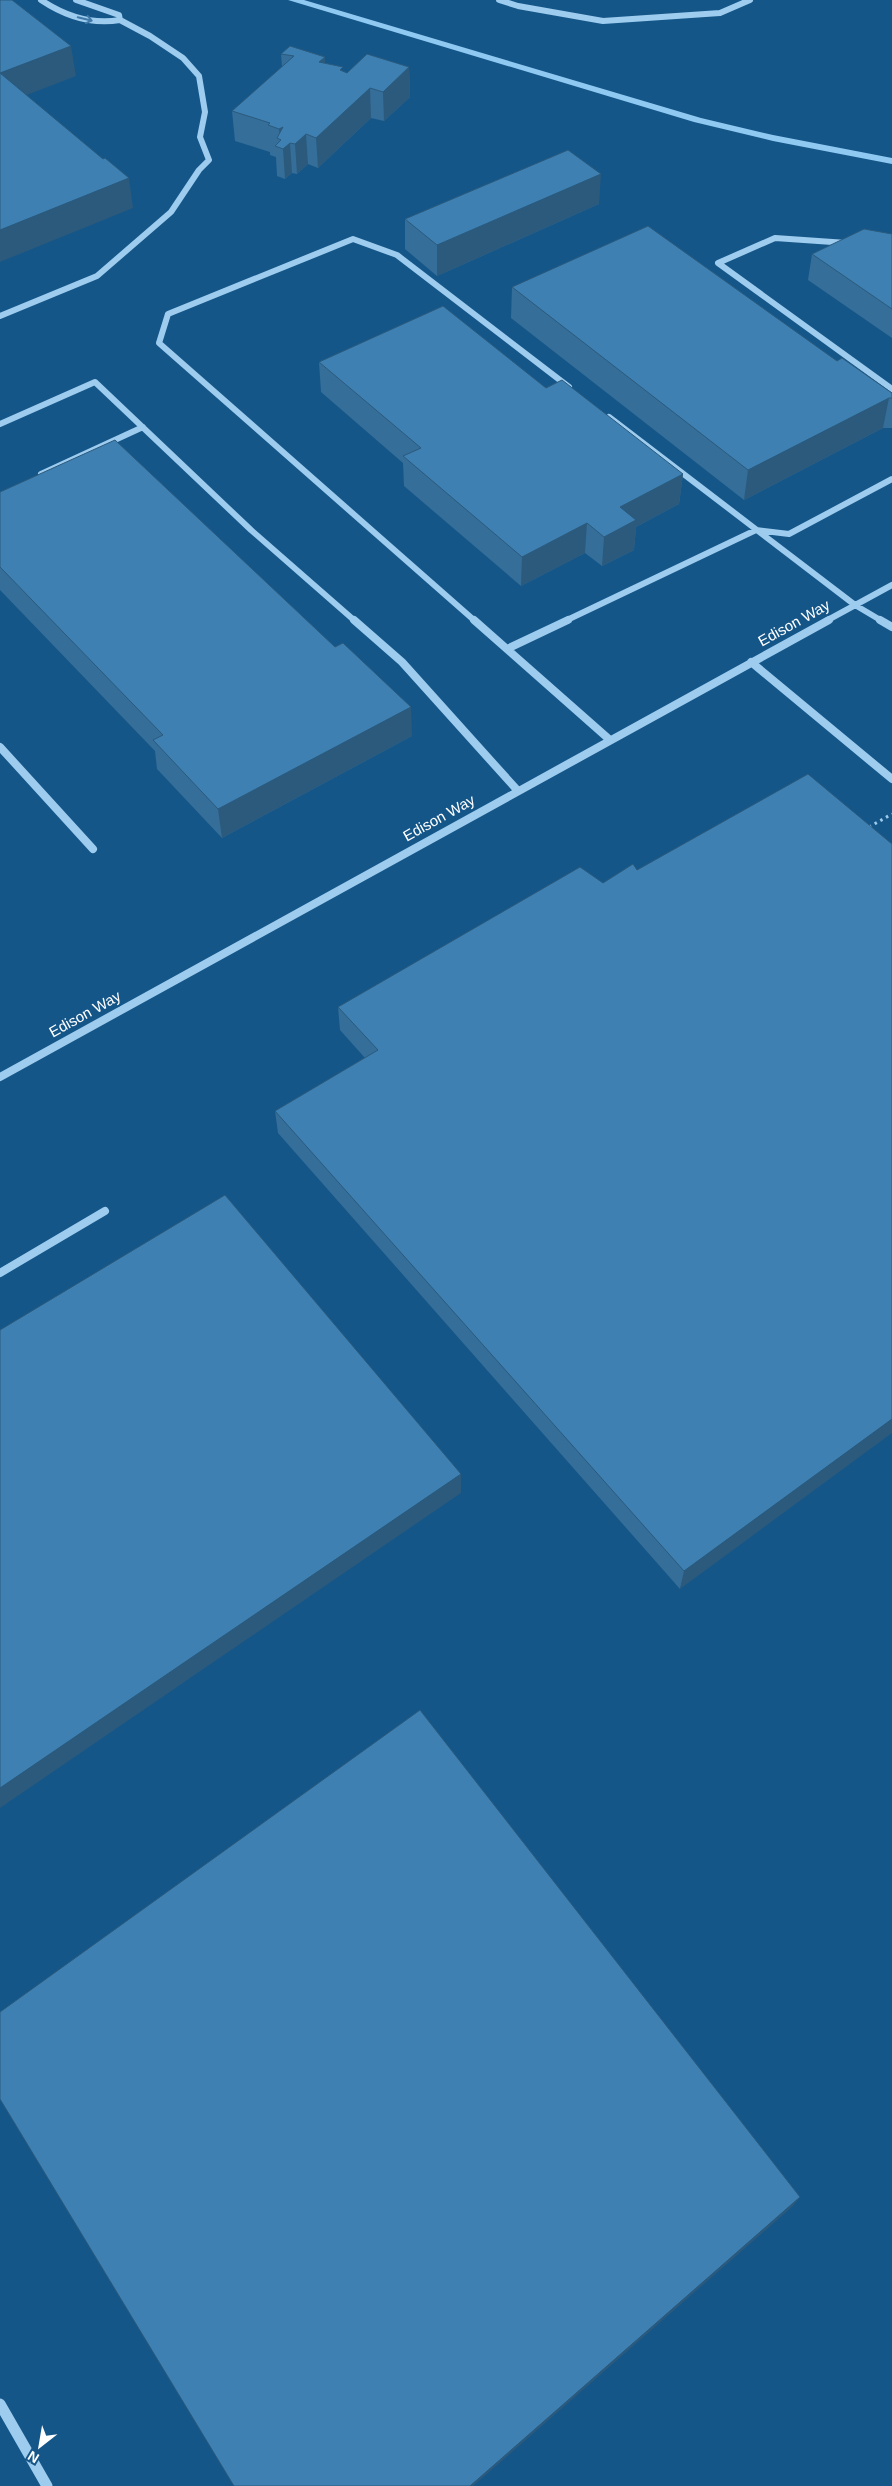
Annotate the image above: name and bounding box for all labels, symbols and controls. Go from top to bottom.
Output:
one-way arrow [76,15,92,25]
street label: Edison Way [755,596,833,649]
street label: Edison Way [400,791,478,844]
street label: Edison Way [46,987,124,1040]
north arrow [15,2421,65,2471]
text: N [25,2448,42,2467]

